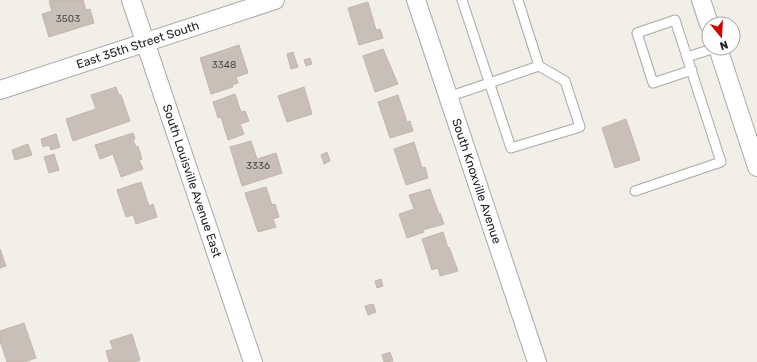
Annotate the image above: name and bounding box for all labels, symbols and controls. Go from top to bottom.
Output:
house number: 3503 [56,13,80,25]
north arrow [701,16,741,56]
street label: East 35th Street South [75,18,201,72]
text: N [718,38,730,52]
house number: 3348 [212,59,236,71]
street label: South Louisville Avenue East [160,103,224,260]
street label: South Knoxville Avenue [449,117,504,246]
house number: 3336 [246,160,270,172]

